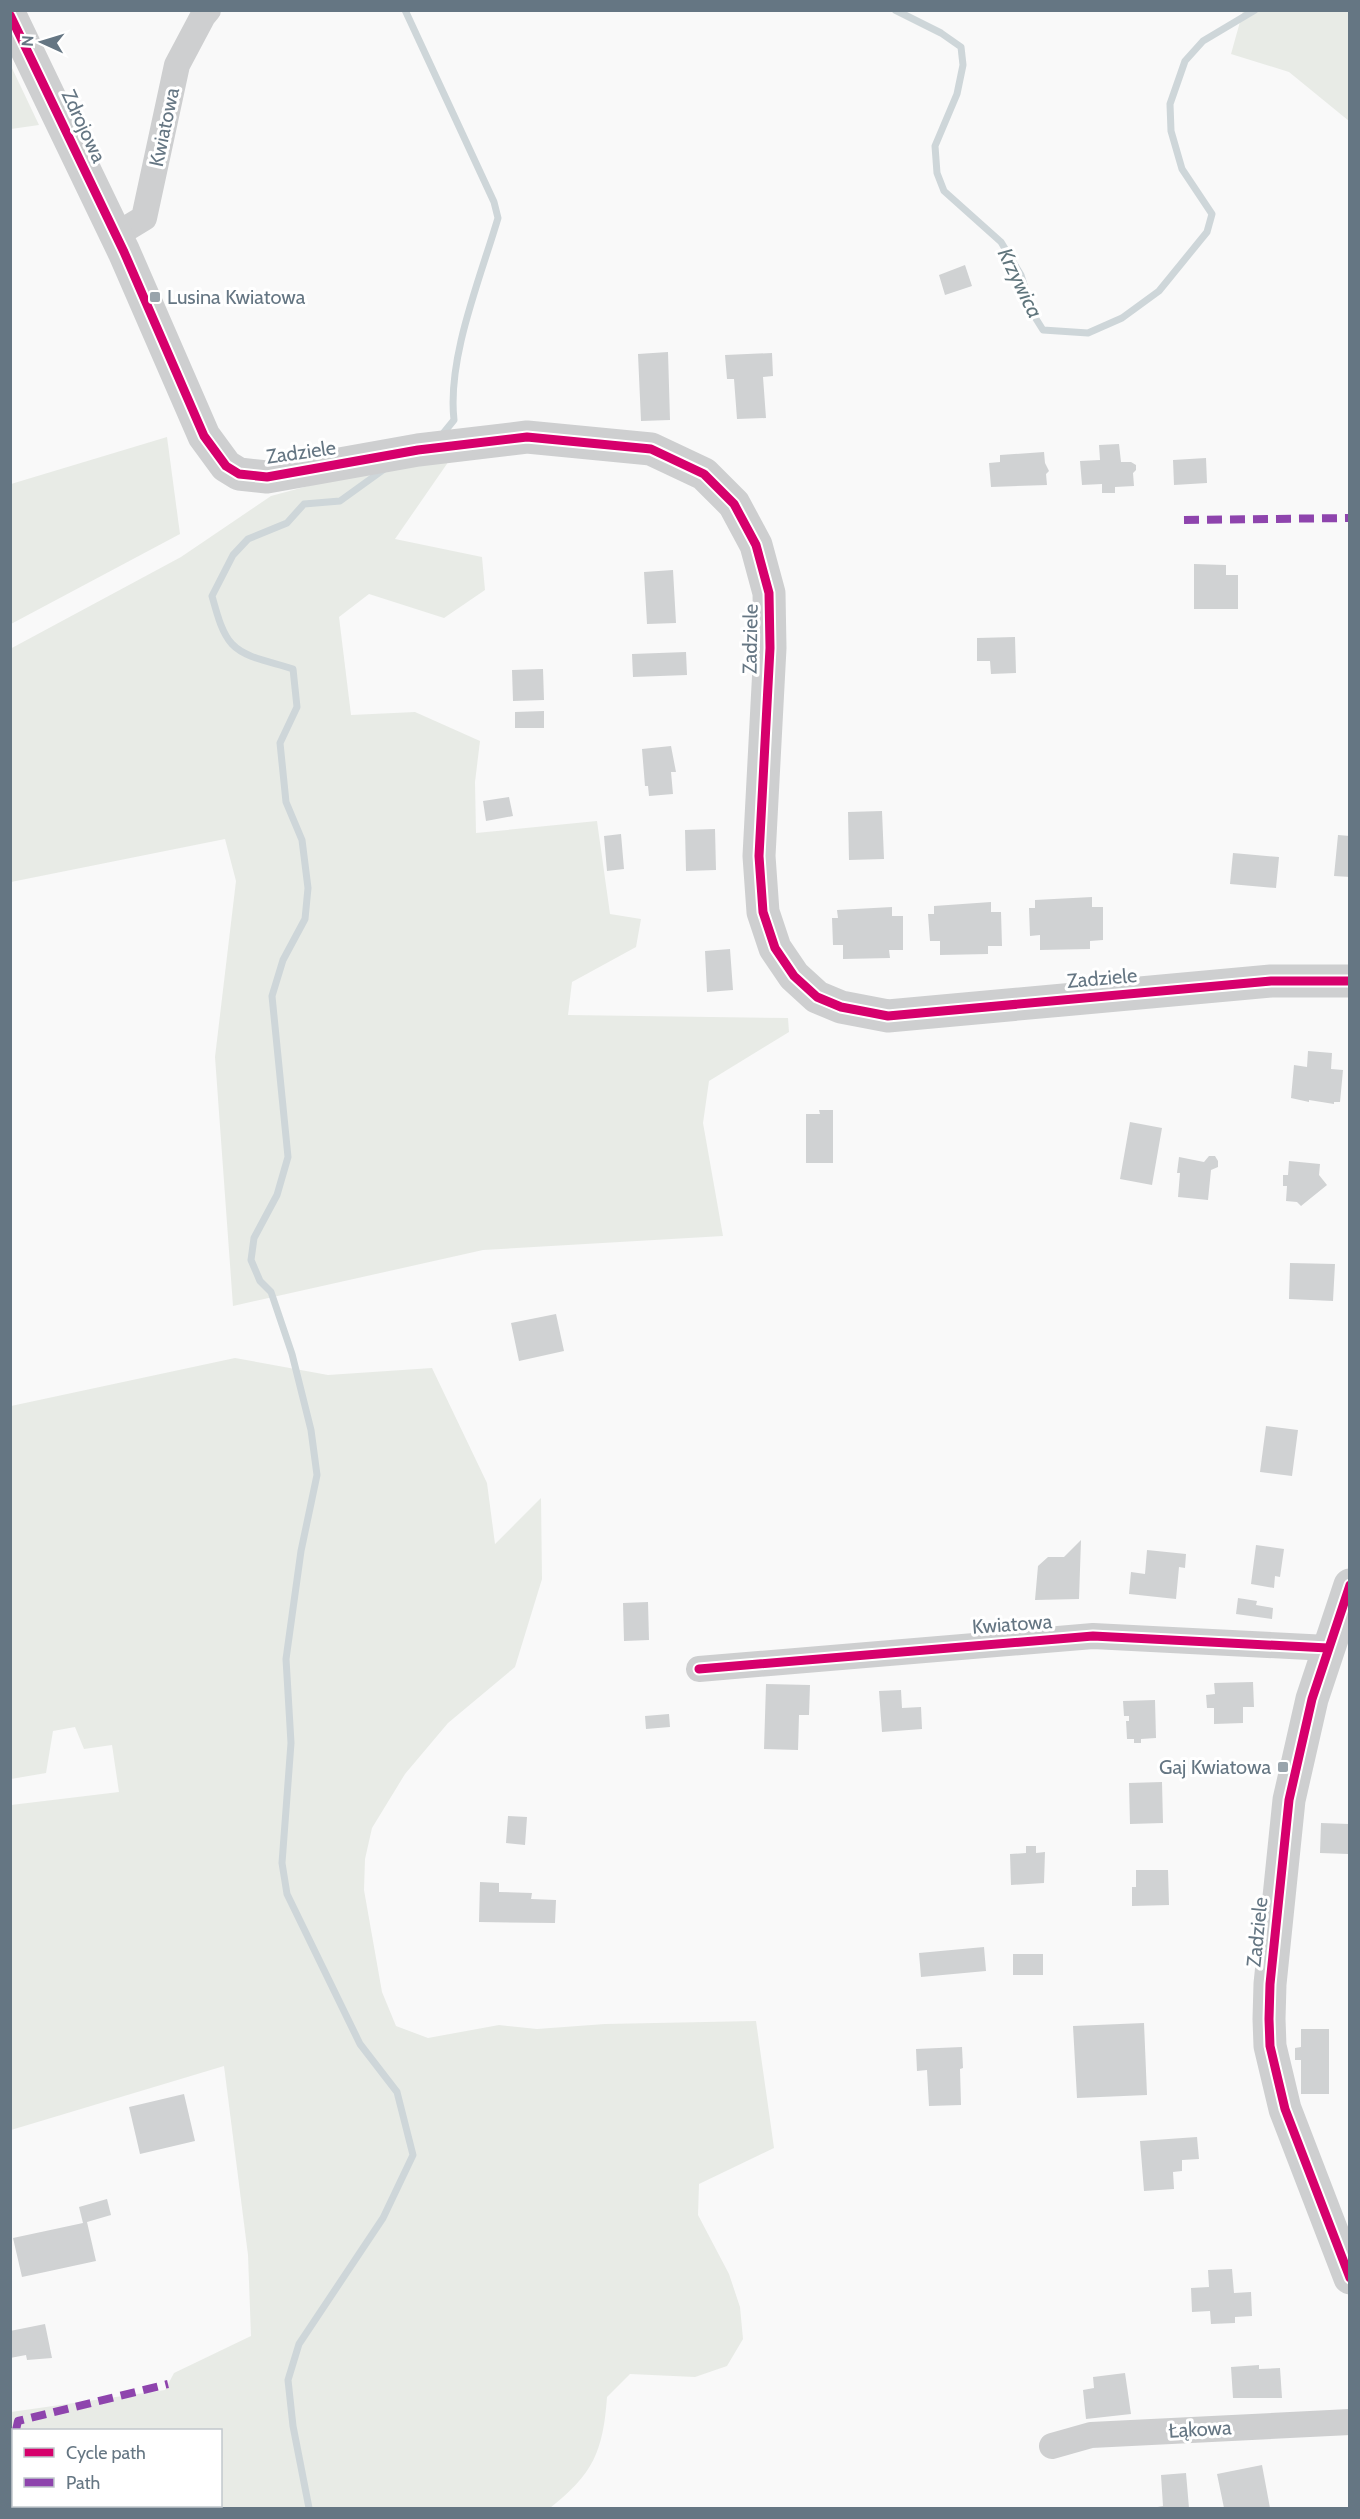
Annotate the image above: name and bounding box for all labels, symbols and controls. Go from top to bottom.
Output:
north arrow [12,12,72,72]
text: N [18,35,37,47]
street label: Kwiatowa [144,85,184,169]
street label: Zdrojowa [57,86,111,167]
water label: Krzywica [993,244,1048,322]
place label: Lusina Kwiatowa [167,285,306,309]
marker: Lusina Kwiatowa [148,290,162,304]
street label: Zadziele [265,435,337,469]
street label: Zadziele [737,604,763,674]
street label: Zadziele [1066,963,1138,993]
street label: Kwiatowa [971,1609,1053,1639]
place label: Gaj Kwiatowa [1159,1755,1271,1779]
marker: Gaj Kwiatowa [1276,1760,1290,1774]
street label: Zadziele [1241,1896,1273,1968]
street label: Łąkowa [1168,2415,1233,2443]
legend [12,2429,222,2507]
text: Cycle path [66,2442,146,2464]
text: Path [66,2472,100,2494]

